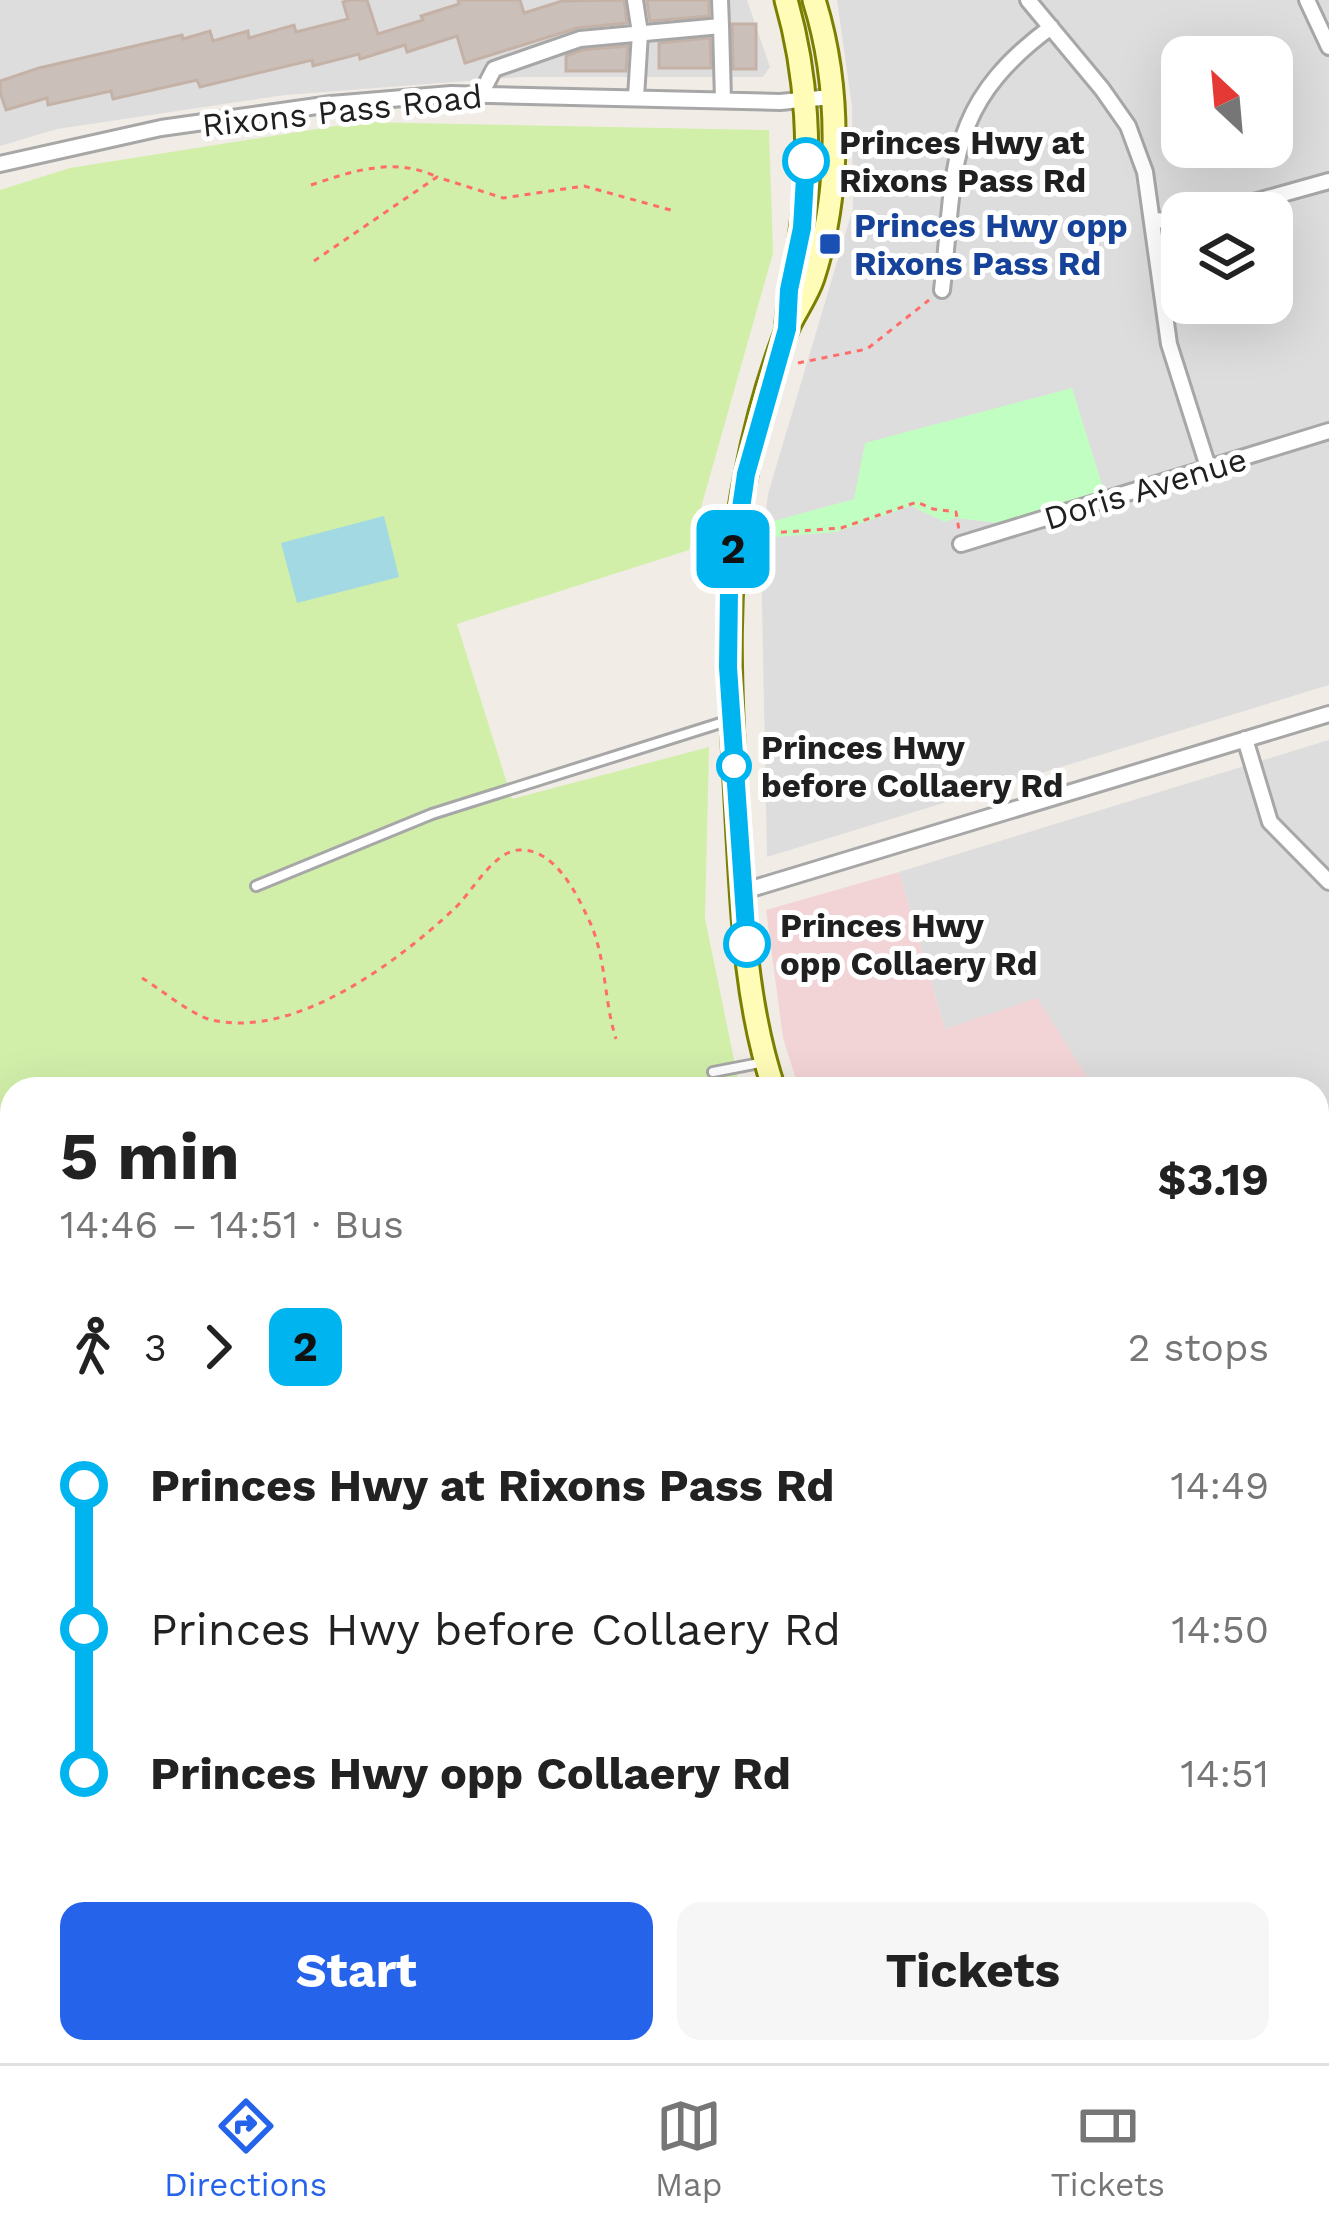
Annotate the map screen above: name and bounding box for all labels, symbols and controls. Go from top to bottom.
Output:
north arrow [1161,36,1293,168]
map controls [1161,36,1293,324]
street label: Rixons Pass Road [200,76,484,145]
place label: Princes Hwy at Rixons Pass Rd [839,123,1086,200]
marker: Princes Hwy at Rixons Pass Rd [784,139,828,183]
button: layers [1161,192,1293,324]
place label: Princes Hwy opp Rixons Pass Rd [854,206,1128,283]
marker: Princes Hwy opp Rixons Pass Rd [817,231,843,257]
street label: Doris Avenue [1039,439,1251,538]
line badge: 2 [694,510,772,588]
text: 2 [720,524,746,573]
place label: Princes Hwy before Collaery Rd [761,728,1063,805]
marker: Princes Hwy before Collaery Rd [718,750,750,782]
place label: Princes Hwy opp Collaery Rd [780,906,1037,983]
marker: Princes Hwy opp Collaery Rd [725,922,769,966]
text: 5 min [60,1118,240,1195]
text: $3.19 [1158,1153,1269,1206]
text: 14:46 – 14:51 · Bus [60,1202,404,1247]
icon: walk [60,1314,126,1380]
icon: forward [185,1314,251,1380]
text: 2 [293,1322,318,1371]
text: 3 [144,1325,167,1370]
text: 2 stops [1128,1325,1269,1370]
text: Princes Hwy at Rixons Pass Rd [150,1459,835,1512]
text: 14:49 [1171,1463,1269,1508]
text: Princes Hwy before Collaery Rd [150,1603,841,1656]
text: 14:50 [1171,1607,1269,1652]
text: Princes Hwy opp Collaery Rd [150,1747,791,1800]
text: 14:51 [1181,1751,1269,1796]
button: Start [60,1902,653,2040]
button: Tickets [677,1902,1269,2040]
tab: Directions [164,2093,327,2204]
tab: Map [655,2093,722,2204]
tab: Tickets [1050,2093,1165,2204]

